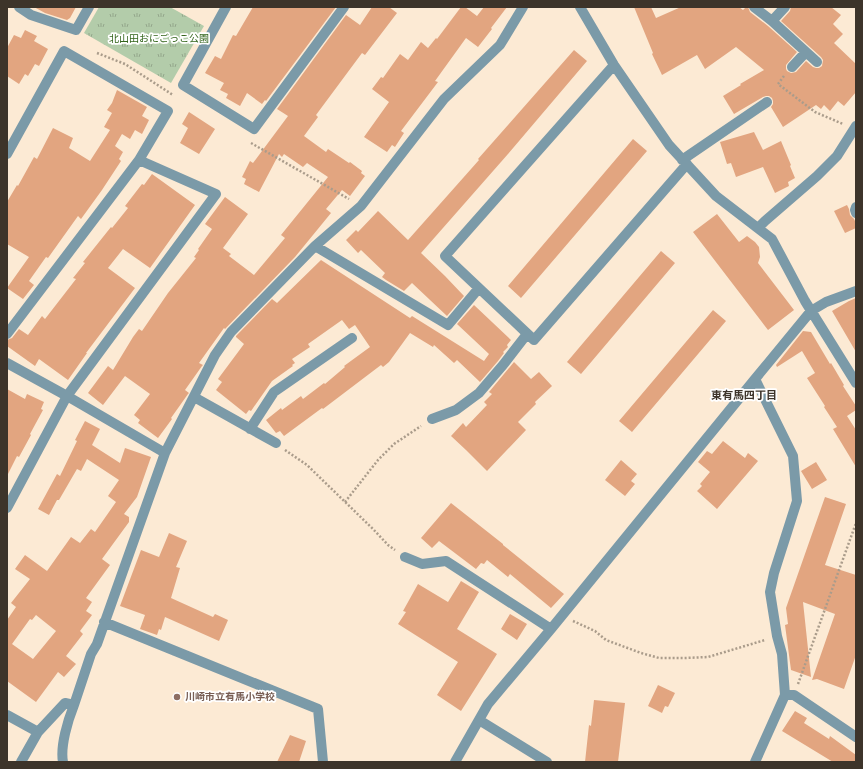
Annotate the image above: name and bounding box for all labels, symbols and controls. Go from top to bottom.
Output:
park label: 北山田おにごっこ公園 [109,32,209,46]
district label: 東有馬四丁目 [711,388,777,403]
place label: 川崎市立有馬小学校 [185,690,275,704]
marker: 川崎市立有馬小学校 [172,692,182,702]

